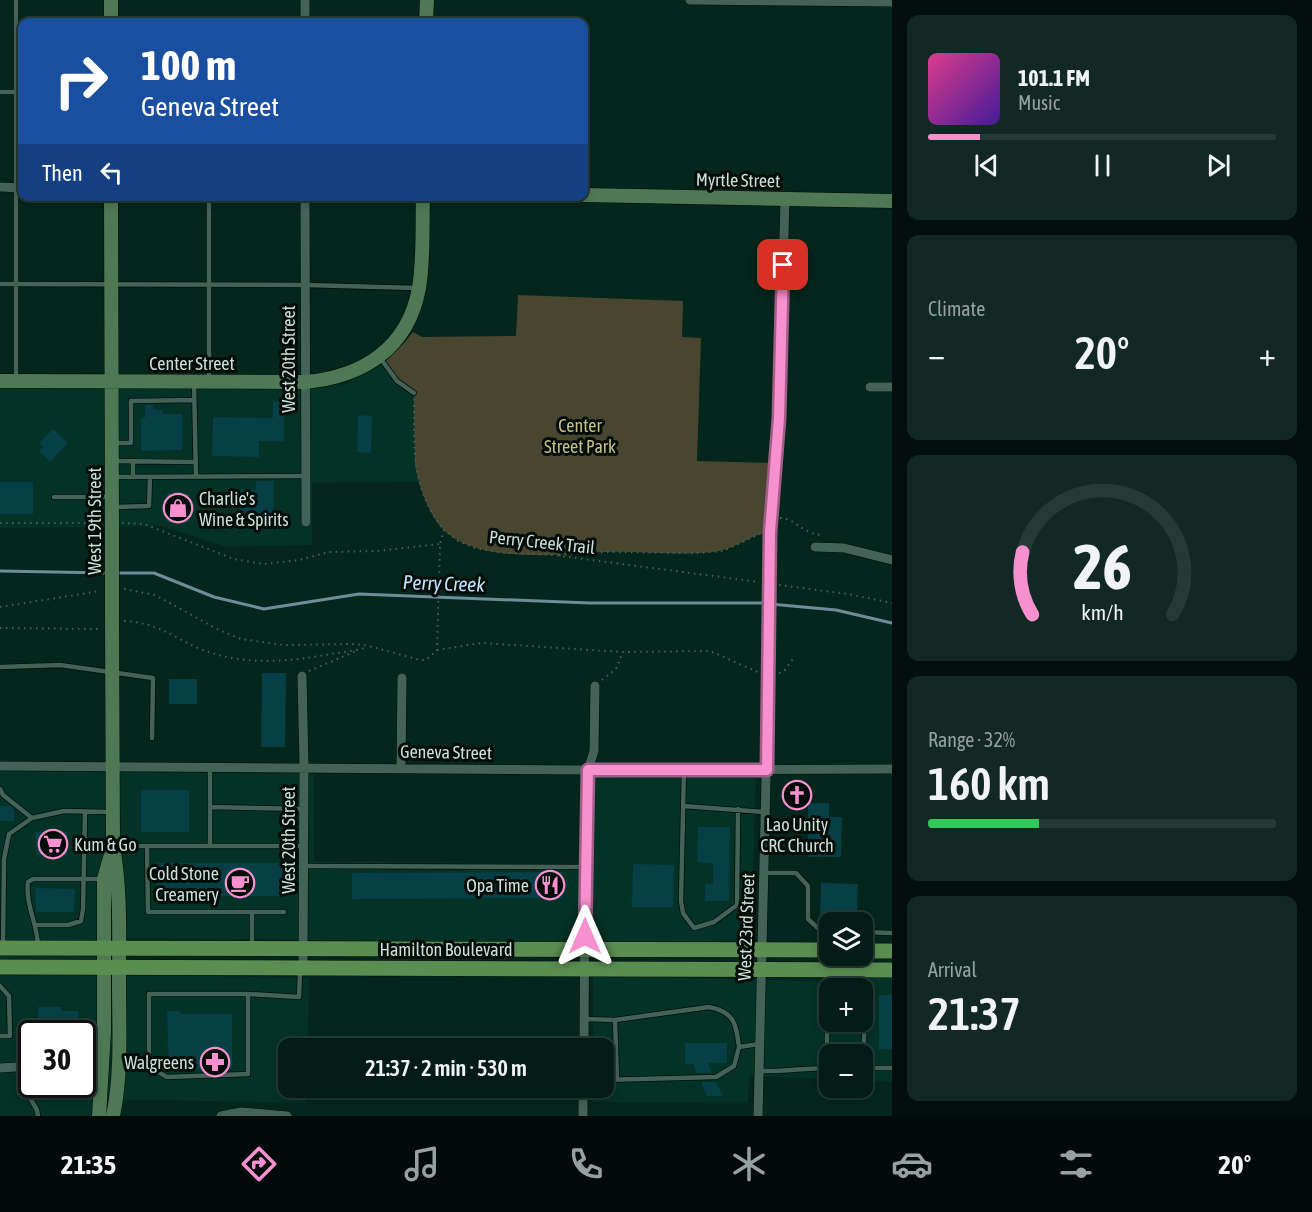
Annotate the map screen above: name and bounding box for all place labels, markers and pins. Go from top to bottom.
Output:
pin [757,239,808,290]
place label: Charlie's Wine & Spirits [199,488,289,530]
shop icon: Charlie's Wine & Spirits [162,492,194,524]
church icon: Lao Unity CRC Church [781,779,813,811]
place label: Lao Unity CRC Church [760,814,834,856]
supermarket icon: Kum & Go [37,828,69,860]
place label: Kum & Go [74,834,137,855]
place label: Cold Stone Creamery [149,863,219,905]
cafe icon: Cold Stone Creamery [224,867,256,899]
restaurant icon: Opa Time [534,869,566,901]
place label: Opa Time [466,875,529,896]
pharmacy icon: Walgreens [199,1046,231,1078]
place label: Walgreens [124,1052,194,1073]

